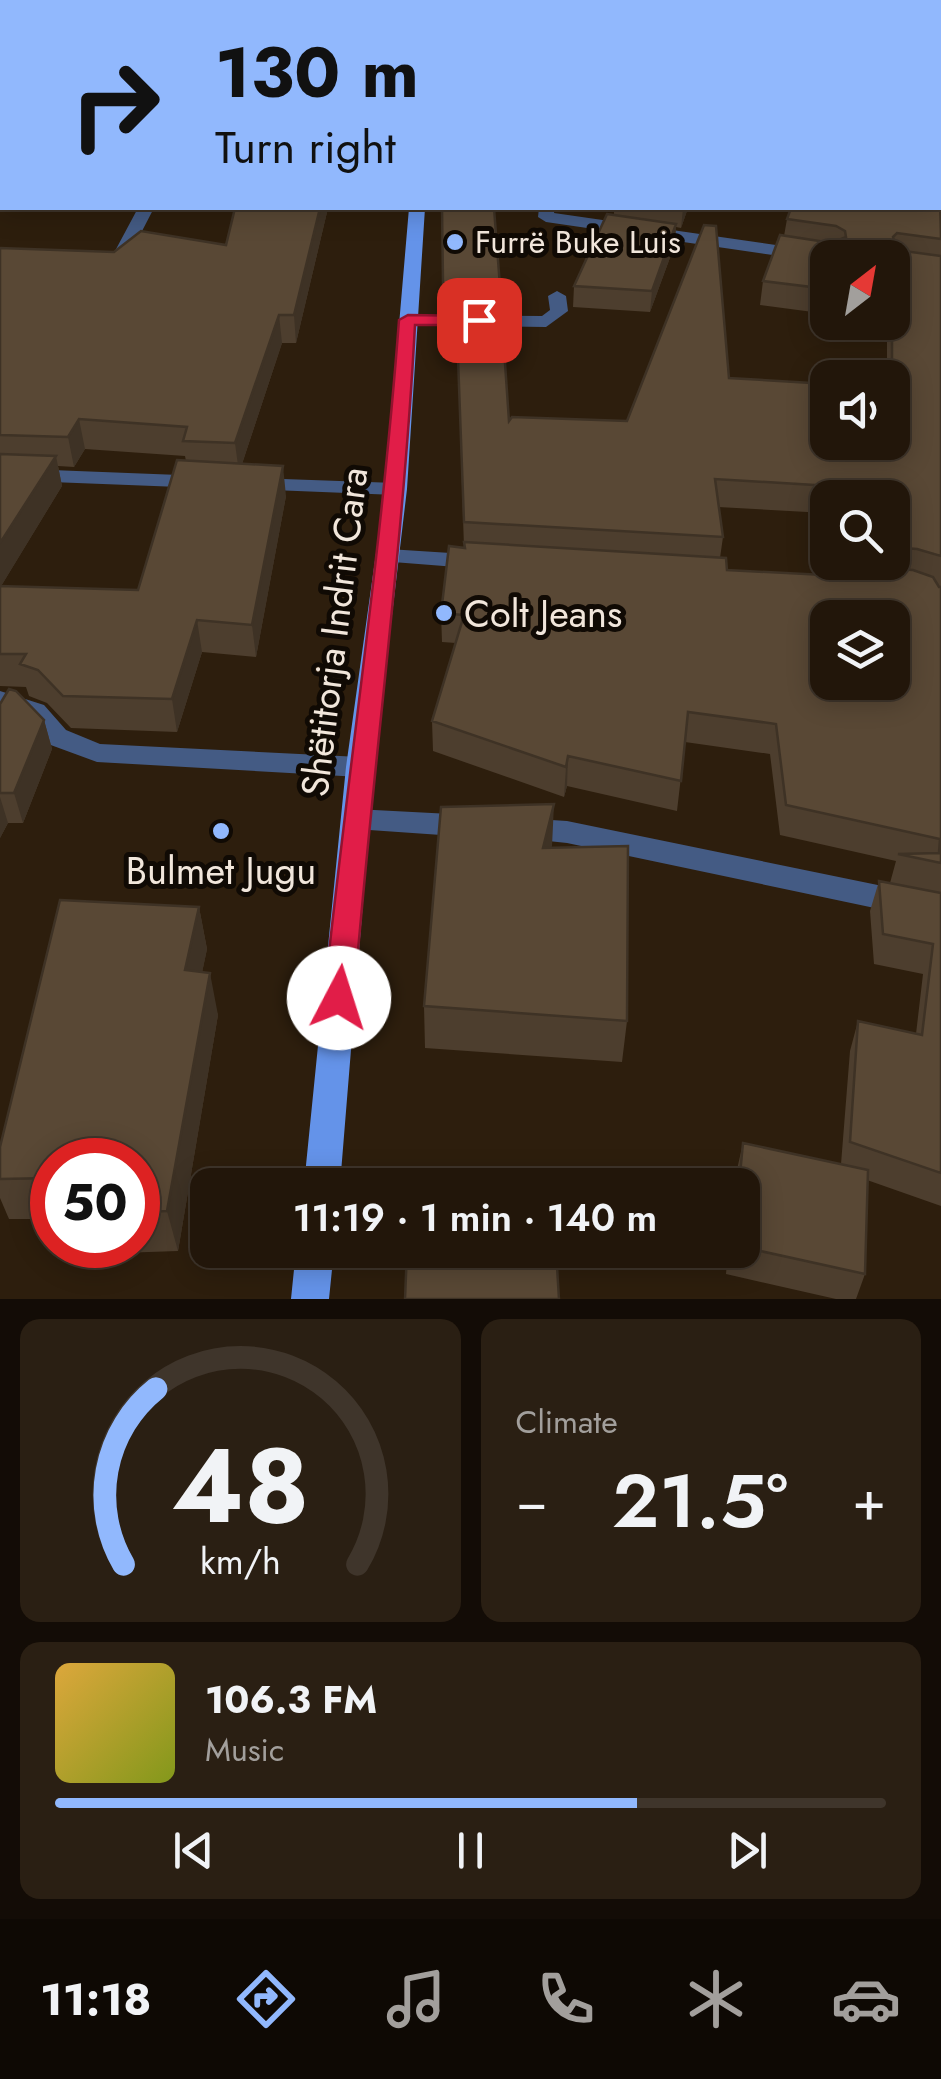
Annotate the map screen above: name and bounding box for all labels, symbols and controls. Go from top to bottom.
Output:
text: 130 m [215,22,419,123]
icon: right [50,40,180,170]
text: Turn right [215,115,396,180]
place label: Furrë Buke Luis [475,219,681,265]
marker: Furrë Buke Luis [444,231,466,253]
north arrow [810,240,910,340]
map controls [810,240,910,700]
pin [437,278,522,363]
icon: arrive [452,293,507,348]
button: sound [810,360,910,460]
street label: Shëtitorja Indrit Cara [287,464,381,800]
button: search [810,480,910,580]
place label: Colt Jeans [464,586,622,641]
button: layers [810,600,910,700]
marker: Colt Jeans [433,602,455,624]
marker: Bulmet Jugu [210,820,232,842]
place label: Bulmet Jugu [126,843,316,898]
position arrow [287,946,391,1050]
speed limit sign: 50 [30,1138,160,1268]
text: 11:19 · 1 min · 140 m [293,1190,657,1245]
text: Climate [516,1399,618,1445]
text: 48 [171,1411,309,1561]
text: 21.5° [612,1447,788,1555]
text: − [516,1461,548,1541]
text: + [852,1461,886,1541]
text: km/h [200,1536,281,1587]
text: 106.3 FM [205,1672,377,1727]
text: Music [205,1727,284,1773]
icon: previous [166,1823,221,1878]
icon: pause [443,1823,498,1878]
icon: next [720,1823,775,1878]
icon: directions [231,1964,301,2034]
icon: music [381,1964,451,2034]
icon: phone [531,1964,601,2034]
icon: climate [681,1964,751,2034]
icon: car [831,1964,901,2034]
text: 11:18 [40,1967,151,2032]

